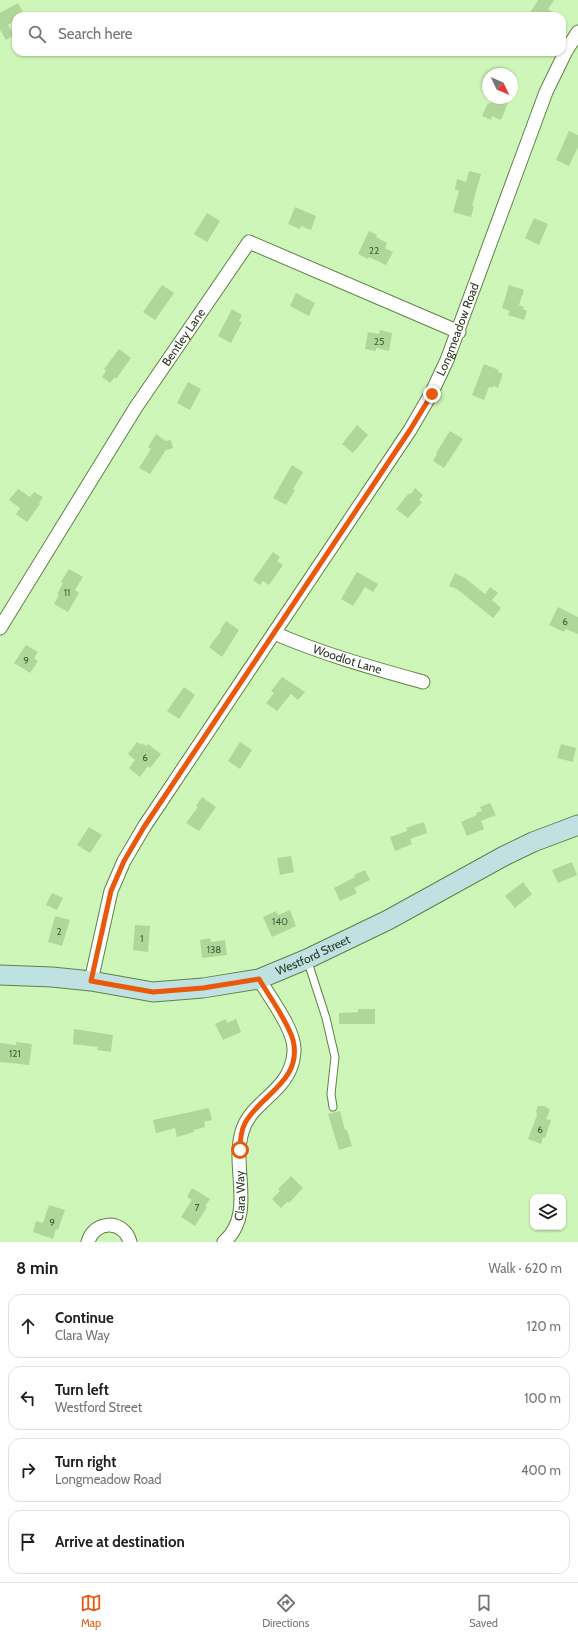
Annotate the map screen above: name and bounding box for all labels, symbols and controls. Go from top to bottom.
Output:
search box [12,12,566,56]
icon: search [26,23,48,45]
text: Search here [58,25,133,43]
north arrow [482,68,518,104]
house number: 22 [369,244,379,257]
street label: Longmeadow Road [433,281,482,378]
street label: Bentley Lane [158,305,208,369]
house number: 25 [374,335,384,348]
route end [423,385,441,403]
house number: 11 [64,586,70,599]
house number: 6 [562,615,568,628]
street label: Woodlot Lane [311,641,384,677]
house number: 9 [23,654,29,667]
house number: 6 [142,751,148,764]
house number: 140 [272,915,288,928]
house number: 2 [56,925,62,938]
street label: Westford Street [273,931,352,978]
house number: 1 [140,932,144,945]
house number: 138 [207,943,221,956]
house number: 121 [9,1047,21,1060]
house number: 6 [537,1123,543,1136]
route start [231,1141,249,1159]
street label: Clara Way [230,1170,248,1223]
map controls [530,1194,566,1230]
button: layers [530,1194,566,1230]
house number: 7 [194,1201,200,1214]
house number: 9 [49,1216,55,1229]
text: 8 min [16,1258,58,1278]
text: Walk · 620 m [489,1260,562,1276]
text: Continue [55,1309,114,1327]
icon: ahead [17,1315,39,1337]
text: 120 m [527,1318,561,1334]
text: Clara Way [55,1327,110,1343]
text: Turn left [55,1381,109,1399]
icon: left [17,1387,39,1409]
text: 100 m [524,1390,561,1406]
text: Westford Street [55,1399,142,1415]
text: Turn right [55,1453,116,1471]
icon: right [17,1459,39,1481]
text: 400 m [521,1462,561,1478]
text: Longmeadow Road [55,1471,161,1487]
icon: arrive [17,1531,39,1553]
text: Arrive at destination [55,1533,185,1551]
tab: Map [80,1592,102,1630]
tab: Directions [262,1592,309,1630]
tab: Saved [469,1592,498,1630]

